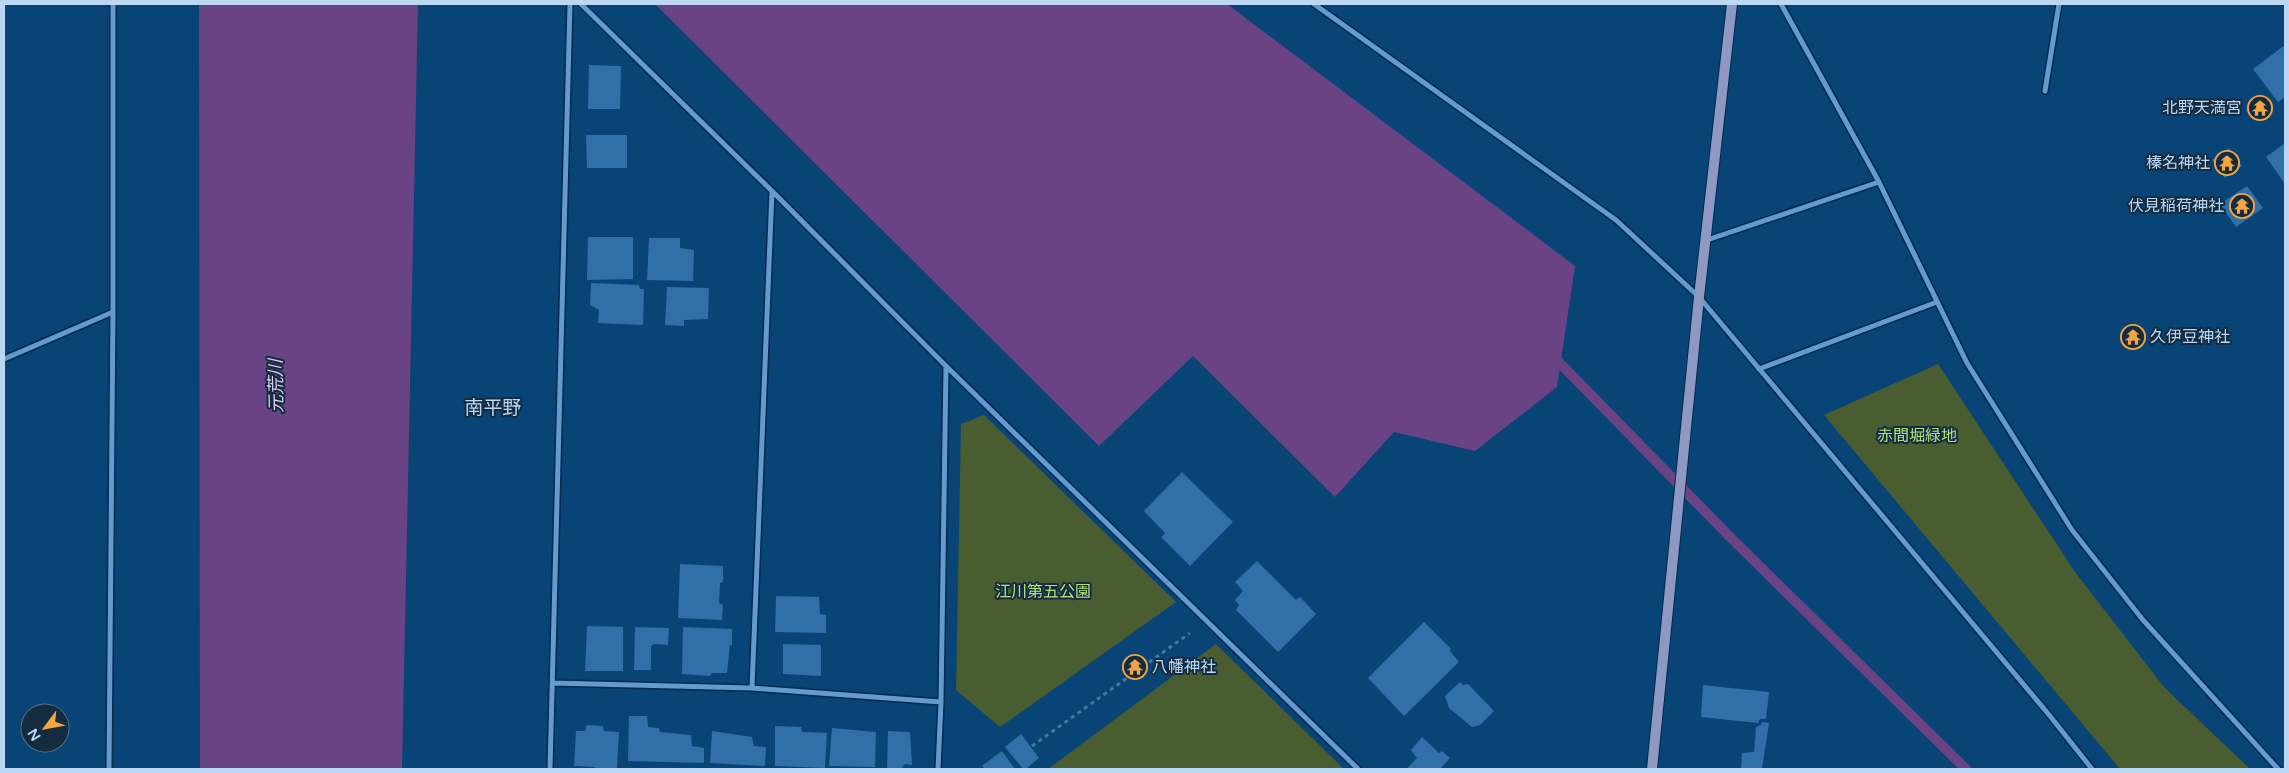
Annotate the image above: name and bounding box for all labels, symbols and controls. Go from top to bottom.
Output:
temple icon: 北野天満宮 [2247,95,2273,121]
place label: 北野天満宮 [2162,98,2242,118]
temple icon: 榛名神社 [2214,150,2240,176]
place label: 榛名神社 [2146,153,2210,173]
temple icon: 伏見稲荷神社 [2229,193,2255,219]
place label: 伏見稲荷神社 [2128,196,2224,216]
temple icon: 久伊豆神社 [2120,324,2146,350]
place label: 久伊豆神社 [2150,327,2230,347]
water label: 元荒川 [264,357,287,413]
district label: 南平野 [464,397,522,419]
park label: 赤間堀緑地 [1877,426,1957,446]
park label: 江川第五公園 [995,582,1091,602]
temple icon: 八幡神社 [1122,654,1148,680]
place label: 八幡神社 [1152,657,1216,677]
north arrow [20,703,70,753]
text: N [24,725,45,744]

